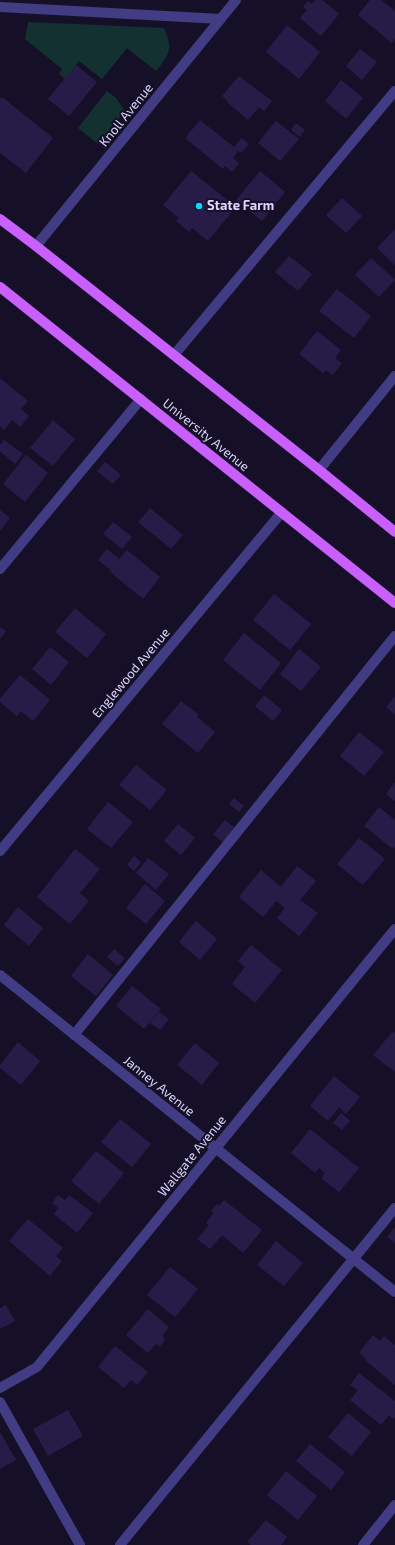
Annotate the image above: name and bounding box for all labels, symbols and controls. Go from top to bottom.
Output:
street label: Knoll Avenue [96,80,156,150]
place label: State Farm [207,198,274,214]
marker: State Farm [194,201,204,211]
street label: University Avenue [160,395,252,475]
street label: Englewood Avenue [89,625,173,721]
street label: Janney Avenue [120,1053,198,1119]
street label: Wallgate Avenue [155,1112,229,1200]

